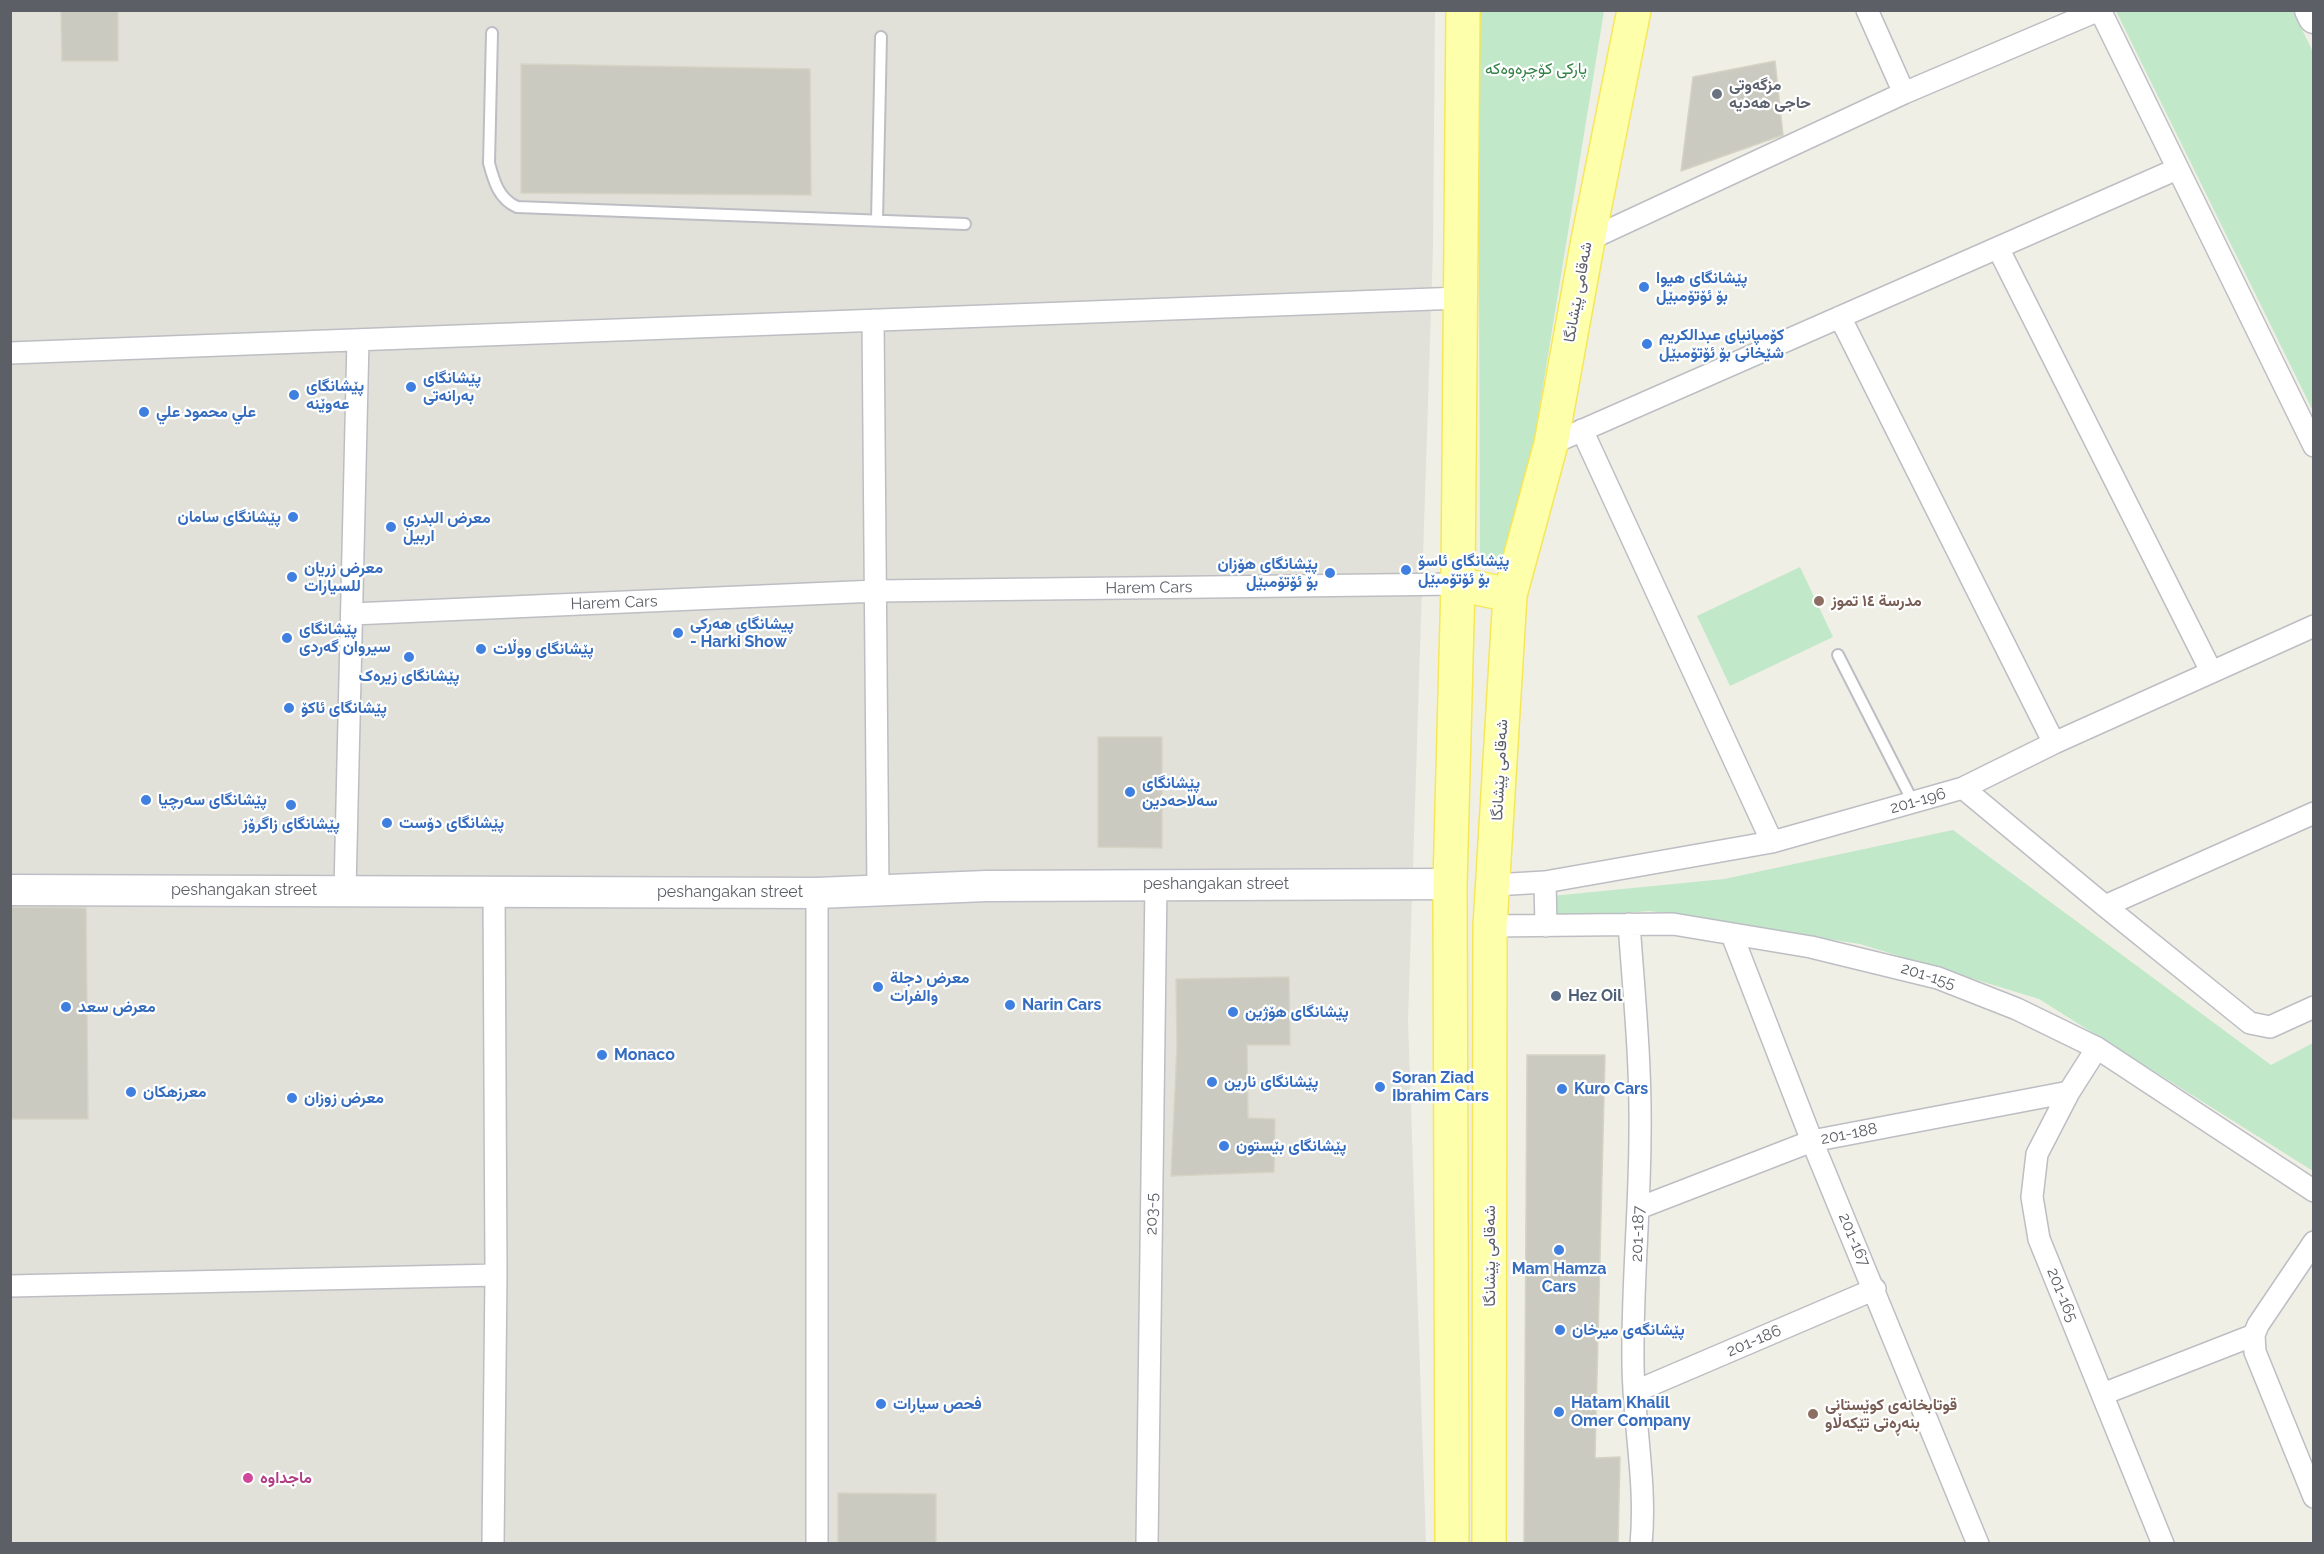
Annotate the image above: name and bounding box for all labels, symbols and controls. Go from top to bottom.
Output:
park label: پارکی کۆچڕەوەکە [1485,59,1587,79]
place label: مزگەوتی حاجی هەدیە [1729,75,1811,113]
marker: مزگەوتی حاجی هەدیە [1710,87,1724,101]
street label: شەقامی پێشانگا [1560,240,1596,344]
place label: پێشانگای هیوا بۆ ئۆتۆمبێل [1656,268,1747,306]
marker: پێشانگای هیوا بۆ ئۆتۆمبێل [1637,280,1651,294]
place label: کۆمپانیای عبدالكريم شێخانی بۆ ئۆتۆمبێل [1659,325,1784,363]
marker: کۆمپانیای عبدالكريم شێخانی بۆ ئۆتۆمبێل [1640,337,1654,351]
place label: پێشانگای بەرانەتی [423,368,481,406]
place label: پێشانگای عەوێنە [306,376,364,414]
marker: پێشانگای بەرانەتی [404,380,418,394]
marker: پێشانگای عەوێنە [287,388,301,402]
place label: علي محمود علي [156,402,256,422]
marker: علي محمود علي [137,405,151,419]
place label: پێشانگای سامان [178,507,281,527]
place label: معرض البدري اربيل [403,508,491,546]
marker: پێشانگای سامان [286,510,300,524]
marker: معرض البدري اربيل [384,520,398,534]
place label: پێشانگای ئاسۆ بۆ ئۆتۆمبێل [1418,551,1510,589]
place label: پێشانگای هۆزان بۆ ئۆتۆمبێل [1217,554,1318,592]
place label: معرض زريان للسيارات [304,558,383,596]
marker: پێشانگای ئاسۆ بۆ ئۆتۆمبێل [1399,563,1413,577]
marker: پێشانگای هۆزان بۆ ئۆتۆمبێل [1323,566,1337,580]
marker: معرض زريان للسيارات [285,570,299,584]
street label: Harem Cars [1105,578,1193,598]
place label: مدرسة ١٤ تموز [1831,591,1922,611]
street label: Harem Cars [570,592,658,614]
marker: مدرسة ١٤ تموز [1812,594,1826,608]
place label: پیشانگای هەرکی - Harki Show [690,614,794,652]
place label: پێشانگای سیروان گەردی [299,619,391,657]
marker: پیشانگای هەرکی - Harki Show [671,626,685,640]
marker: پێشانگای سیروان گەردی [280,631,294,645]
place label: پێشانگای ووڵات [493,639,594,659]
marker: پێشانگای ووڵات [474,642,488,656]
marker: پێشانگای زیرەک [402,650,416,664]
place label: پێشانگای زیرەک [359,666,459,686]
place label: پێشانگای ئاکۆ [301,698,387,718]
marker: پێشانگای ئاکۆ [282,701,296,715]
street label: شەقامی پێشانگا [1488,719,1512,821]
place label: پێشانگای سەلاحەدین [1142,773,1217,811]
street label: 201-196 [1888,784,1948,818]
marker: پێشانگای سەلاحەدین [1123,785,1137,799]
place label: پێشانگای سەرچیا [158,790,267,810]
marker: پێشانگای سەرچیا [139,793,153,807]
marker: پێشانگای زاگرۆز [284,798,298,812]
place label: پێشانگای دۆست [399,813,504,833]
place label: پێشانگای زاگرۆز [242,814,340,834]
marker: پێشانگای دۆست [380,816,394,830]
street label: peshangakan street [1143,874,1289,894]
street label: peshangakan street [171,880,317,900]
street label: peshangakan street [657,882,803,902]
street label: 201-155 [1899,959,1957,993]
place label: معرض دجلة والفرات [890,968,970,1006]
marker: معرض دجلة والفرات [871,980,885,994]
place label: Hez Oil [1568,986,1622,1006]
marker: Hez Oil [1549,989,1563,1003]
place label: Narin Cars [1022,995,1101,1015]
place label: معرض سعد [78,997,156,1017]
marker: Narin Cars [1003,998,1017,1012]
marker: معرض سعد [59,1000,73,1014]
place label: پێشانگای هۆژین [1245,1002,1349,1022]
marker: پێشانگای هۆژین [1226,1005,1240,1019]
place label: Monaco [614,1045,675,1065]
marker: Monaco [595,1048,609,1062]
place label: Soran Ziad Ibrahim Cars [1392,1068,1489,1106]
place label: پێشانگای نارین [1224,1072,1318,1092]
marker: پێشانگای نارین [1205,1075,1219,1089]
place label: Kuro Cars [1574,1079,1648,1099]
marker: Soran Ziad Ibrahim Cars [1373,1080,1387,1094]
place label: معرزهكان [143,1082,206,1102]
marker: Kuro Cars [1555,1082,1569,1096]
marker: معرزهكان [124,1085,138,1099]
place label: معرض زوزان [304,1088,384,1108]
marker: معرض زوزان [285,1091,299,1105]
street label: 201-188 [1819,1119,1879,1149]
place label: پێشانگای بێستون [1236,1136,1346,1156]
marker: پێشانگای بێستون [1217,1139,1231,1153]
street label: 203-5 [1142,1193,1162,1235]
street label: شەقامی پێشانگا [1480,1205,1500,1307]
street label: 201-187 [1627,1206,1649,1262]
street label: 201-167 [1834,1210,1874,1270]
marker: Mam Hamza Cars [1552,1243,1566,1257]
place label: Mam Hamza Cars [1512,1259,1606,1297]
street label: 201-165 [2042,1265,2082,1325]
place label: پێشانگەی میرخان [1572,1320,1685,1340]
street label: 201-186 [1724,1321,1784,1361]
marker: پێشانگەی میرخان [1553,1323,1567,1337]
place label: Hatam Khalil Omer Company [1571,1393,1691,1431]
place label: فحص سيارات [893,1394,982,1414]
place label: قوتابخانەی کوێستانی بنەڕەتی تێکەڵاو [1825,1395,1957,1433]
marker: فحص سيارات [874,1397,888,1411]
marker: Hatam Khalil Omer Company [1552,1405,1566,1419]
marker: قوتابخانەی کوێستانی بنەڕەتی تێکەڵاو [1806,1407,1820,1421]
place label: ماجداوە [260,1468,312,1488]
marker: ماجداوە [241,1471,255,1485]

